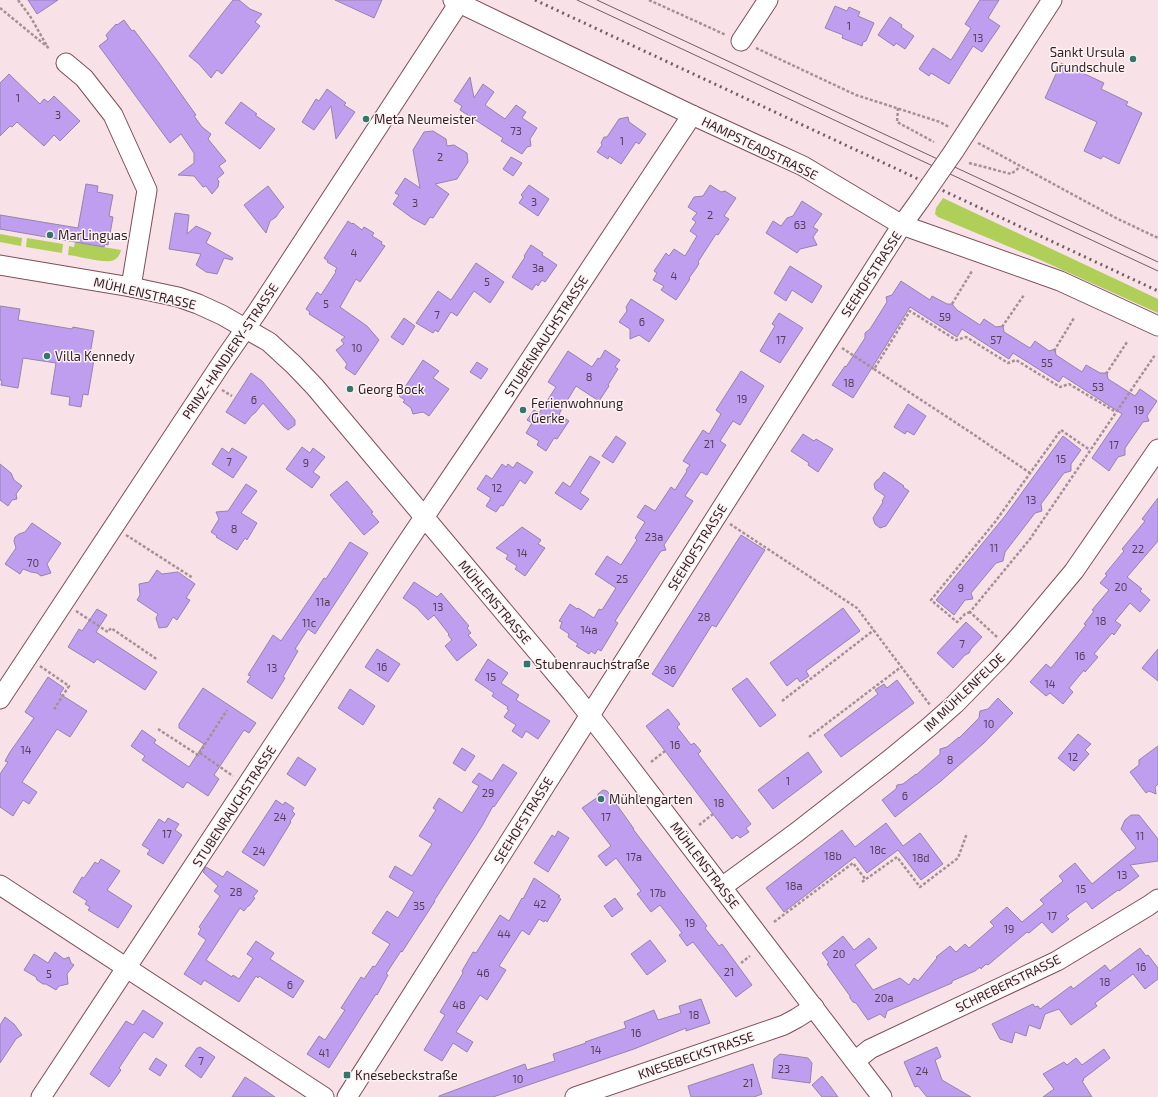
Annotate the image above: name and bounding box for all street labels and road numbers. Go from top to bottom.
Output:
street label: HAMPSTEADSTRASSE [699,113,821,183]
street label: SEEHOFSTRASSE [837,228,905,320]
street label: STUBENRAUCHSTRASSE [501,272,591,400]
street label: MÜHLENSTRASSE [92,273,198,313]
street label: PRINZ-HANDJERY-STRASSE [178,280,282,422]
street label: SEEHOFSTRASSE [664,501,730,593]
street label: MÜHLENSTRASSE [455,557,535,647]
street label: IM MÜHLENFELDE [920,649,1008,735]
street label: STUBENRAUCHSTRASSE [189,742,279,870]
street label: SEEHOFSTRASSE [490,774,556,866]
street label: MÜHLENSTRASSE [667,818,743,912]
street label: SCHREBERSTRASSE [953,951,1063,1015]
street label: KNESEBECKSTRASSE [636,1028,756,1082]

